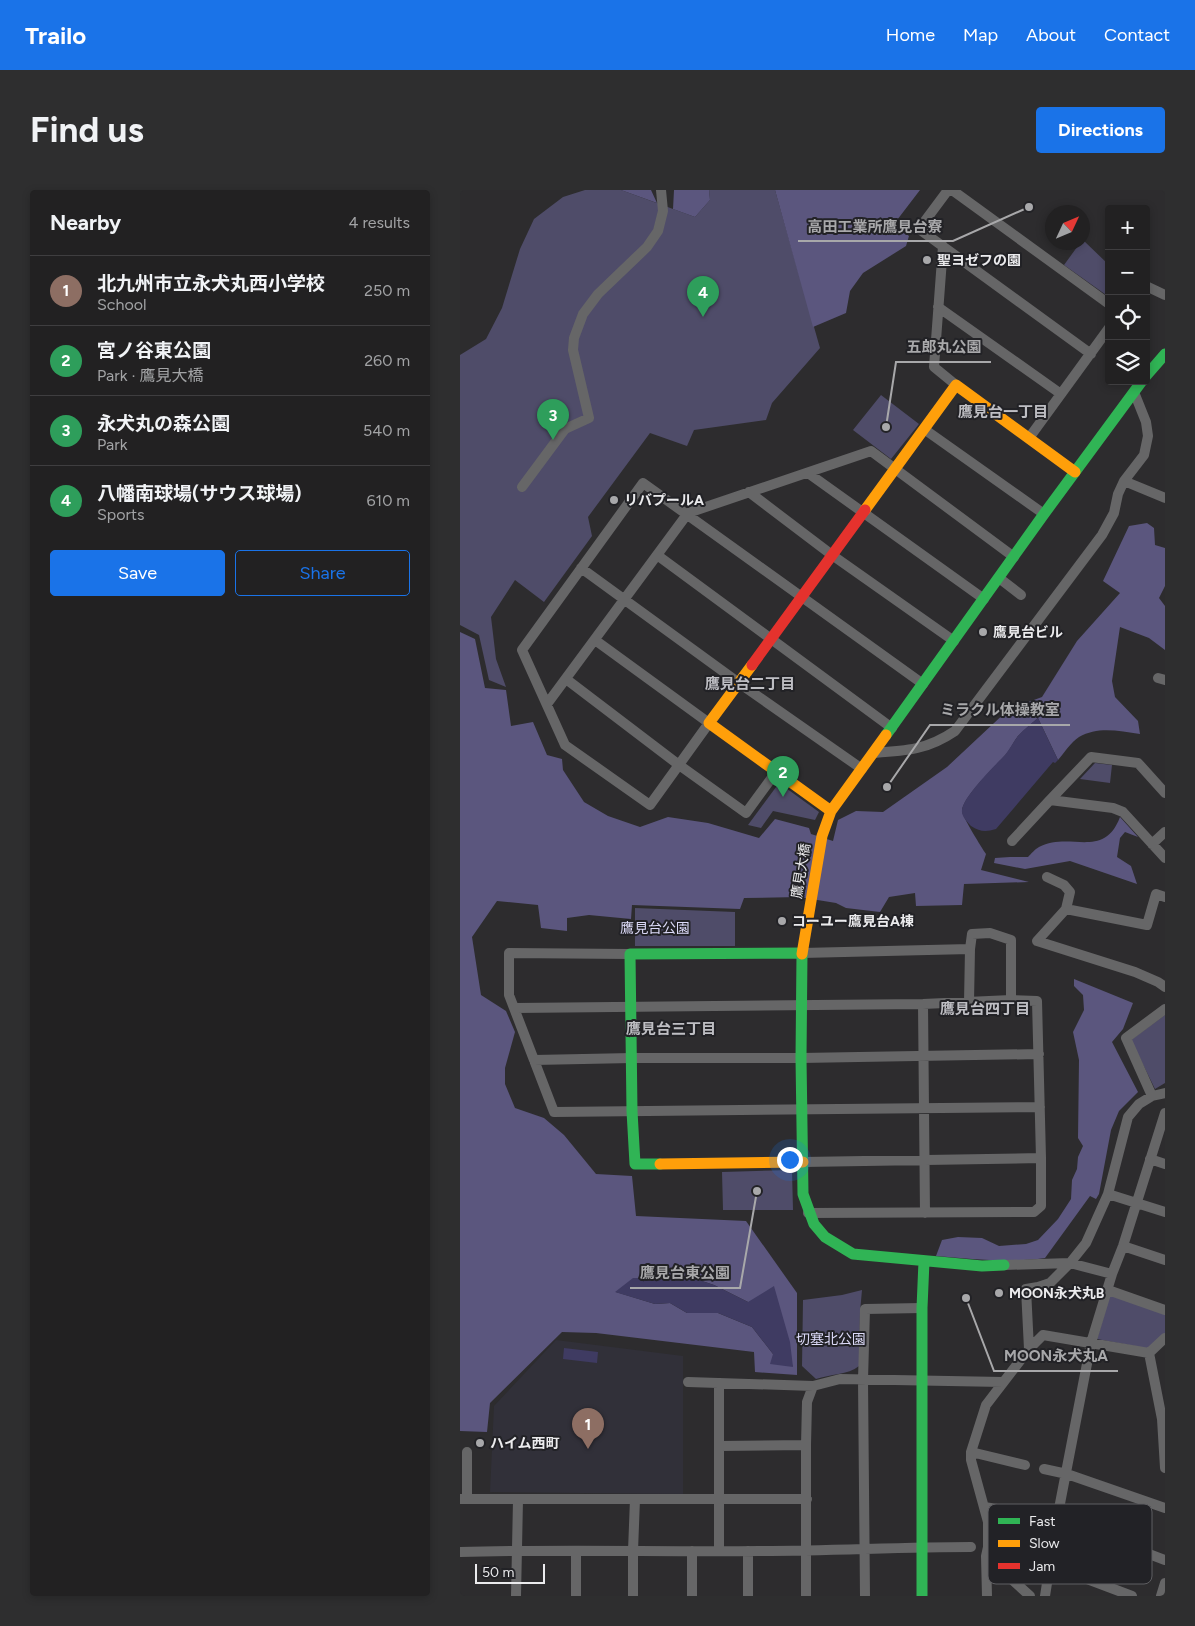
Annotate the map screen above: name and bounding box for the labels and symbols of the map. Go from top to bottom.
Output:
north arrow [1045,205,1090,250]
callout: 高田工業所鷹見台寮 [798,211,953,241]
text: 高田工業所鷹見台寮 [807,218,943,236]
place label: 聖ヨゼフの園 [937,252,1021,269]
marker: 聖ヨゼフの園 [921,254,933,266]
pin: 4 [687,276,719,317]
callout: 五郎丸公園 [896,332,991,362]
text: 五郎丸公園 [906,338,982,356]
pin: 3 [537,399,569,440]
district label: 鷹見台一丁目 [958,403,1048,421]
place label: リバプールA [624,492,704,509]
marker: リバプールA [608,494,620,506]
place label: 鷹見台ビル [993,624,1063,641]
marker: 鷹見台ビル [977,626,989,638]
district label: 鷹見台二丁目 [705,675,795,693]
callout: ミラクル体操教室 [930,695,1070,725]
text: ミラクル体操教室 [940,701,1060,719]
pin: 2 [767,756,799,797]
street label: 鷹見大橋 [788,842,814,900]
place label: コーユー鷹見台A棟 [792,913,914,930]
marker: コーユー鷹見台A棟 [776,915,788,927]
park label: 鷹見台公園 [620,920,690,937]
district label: 鷹見台四丁目 [940,1000,1030,1018]
district label: 鷹見台三丁目 [626,1020,716,1038]
your location [777,1147,803,1173]
callout: 鷹見台東公園 [630,1258,740,1288]
text: 鷹見台東公園 [640,1264,730,1282]
place label: MOON永犬丸B [1009,1285,1105,1302]
marker: MOON永犬丸B [993,1287,1005,1299]
park label: 切塞北公園 [796,1331,866,1348]
callout: MOON永犬丸A [994,1341,1118,1371]
text: MOON永犬丸A [1004,1347,1108,1365]
pin: 1 [572,1408,604,1449]
place label: ハイム西町 [490,1435,559,1452]
marker: ハイム西町 [474,1437,486,1449]
legend [988,1504,1152,1584]
text: Fast [1029,1513,1055,1530]
text: Slow [1029,1535,1060,1552]
text: Jam [1029,1558,1055,1575]
scale bar [475,1561,545,1584]

